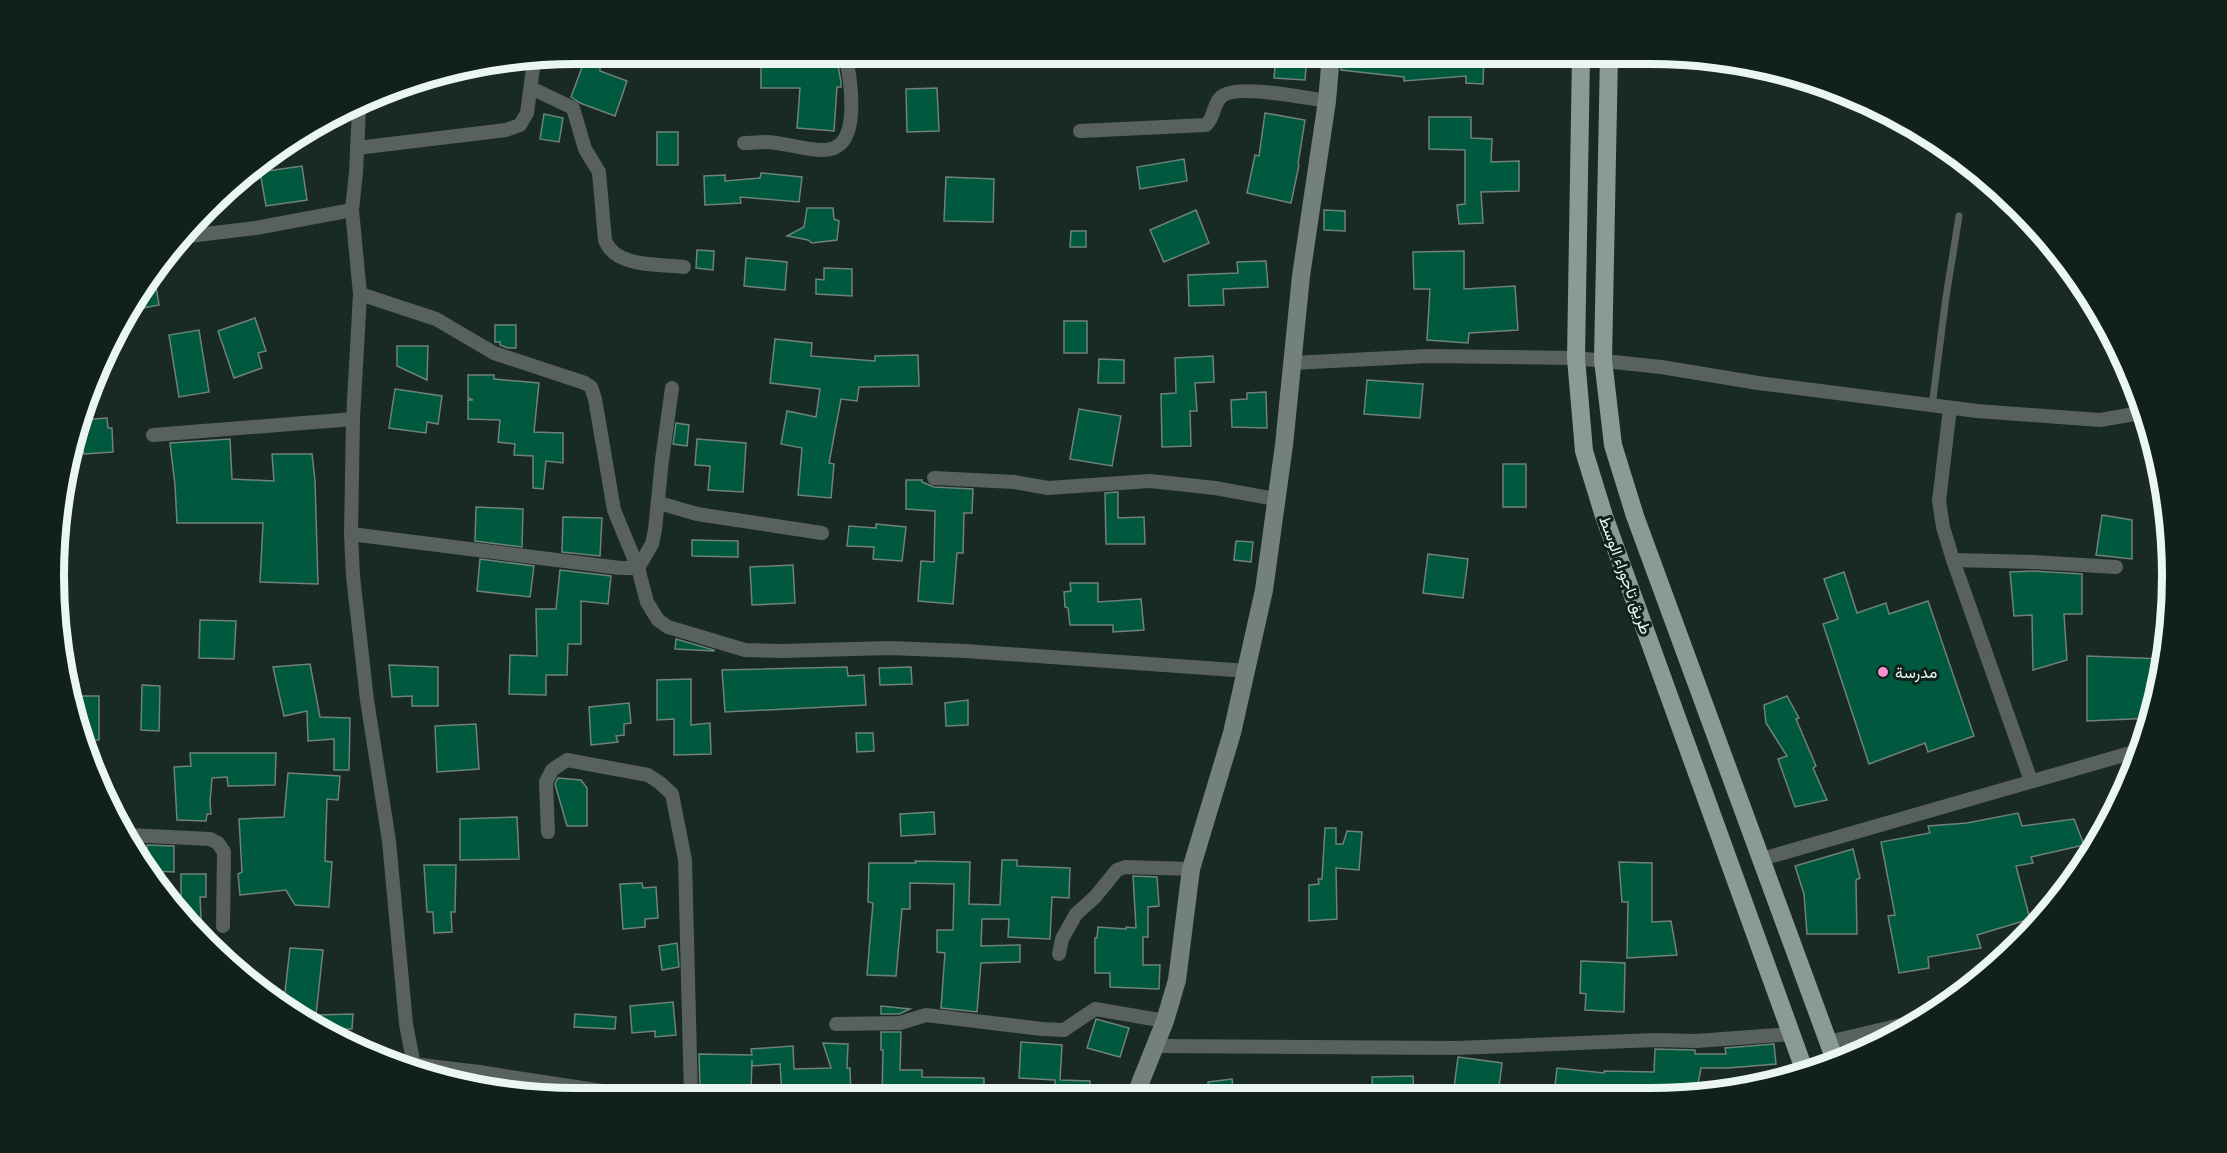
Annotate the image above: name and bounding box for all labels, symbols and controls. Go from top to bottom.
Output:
street label: طريق تاجوراء الوسط [1594,513,1658,637]
place label: مدرسة [1895,661,1937,683]
marker: مدرسة [1876,665,1890,679]

